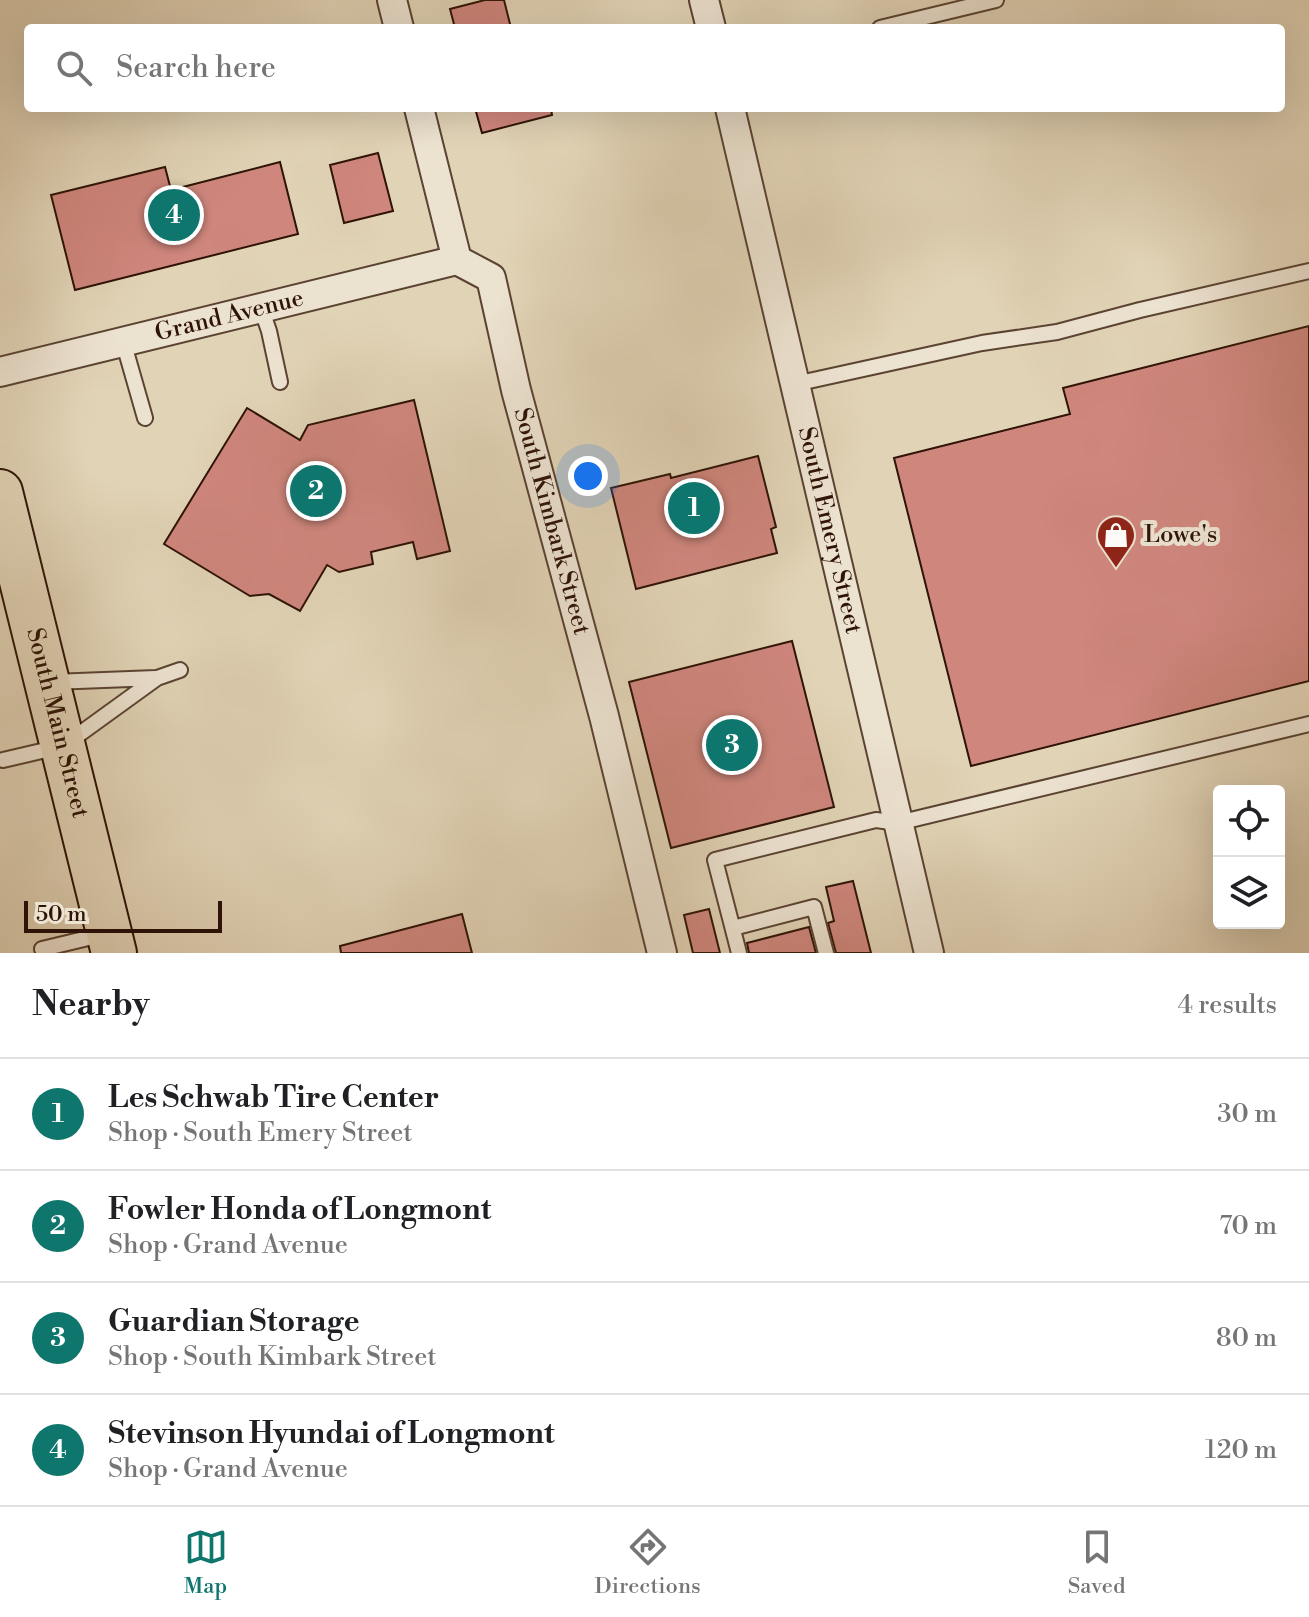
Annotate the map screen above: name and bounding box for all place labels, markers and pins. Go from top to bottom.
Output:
pin: 4 [148,185,200,245]
pin: 2 [290,461,342,521]
pin: 1 [668,478,720,538]
shop icon: Lowe's [1095,514,1137,569]
place label: Lowe's [1144,520,1217,550]
pin: 3 [706,715,758,775]

